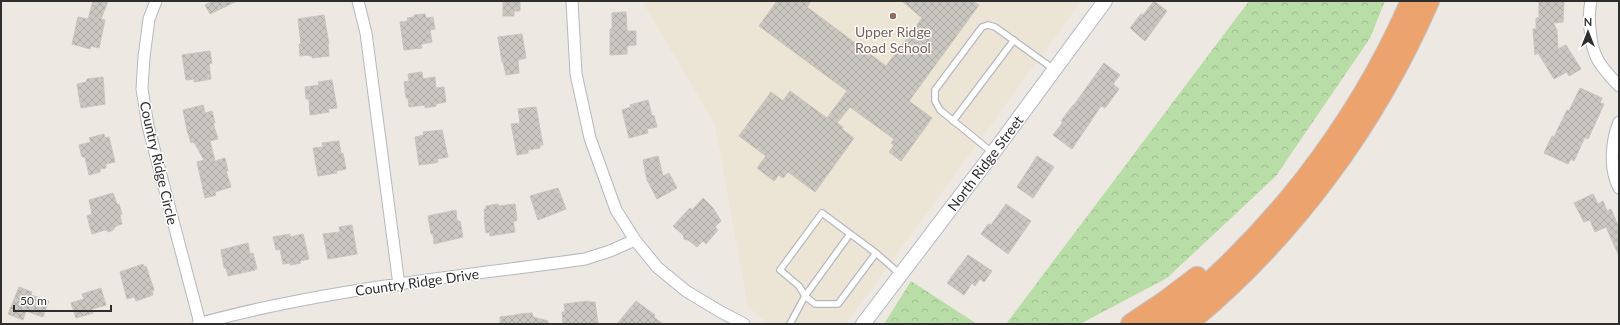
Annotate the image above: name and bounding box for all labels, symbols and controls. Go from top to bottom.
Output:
marker: Upper Ridge Road School [888,11,898,21]
north arrow [1568,12,1608,52]
text: N [1584,15,1592,28]
place label: Upper Ridge Road School [855,23,931,56]
street label: Country Ridge Circle [137,100,181,226]
street label: North Ridge Street [944,112,1026,214]
street label: Country Ridge Drive [354,265,480,299]
scale bar [14,287,111,313]
text: 50 m [20,293,47,308]

